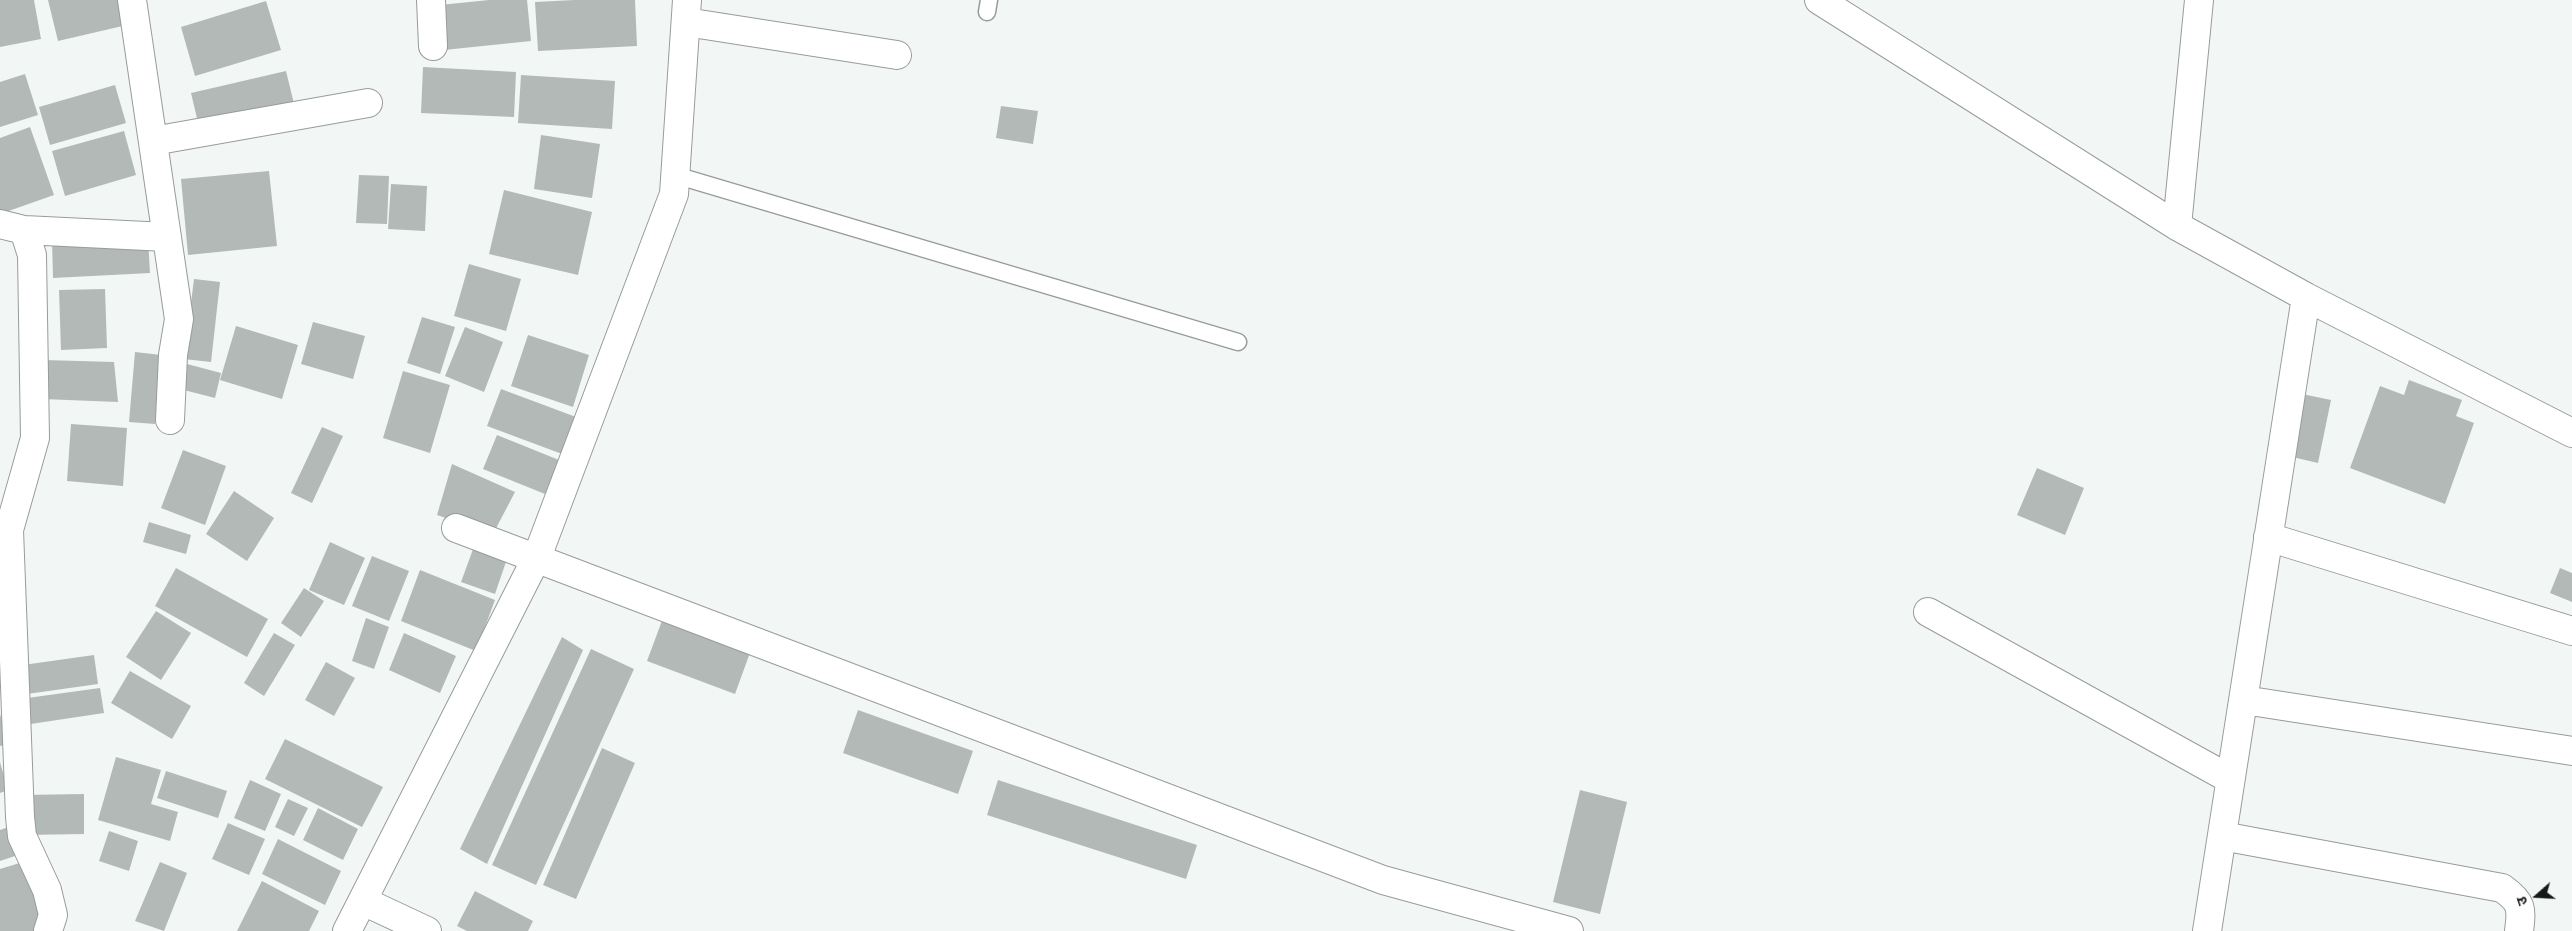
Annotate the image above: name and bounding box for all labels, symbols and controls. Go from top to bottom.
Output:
north arrow [2512,871,2562,921]
text: उ [2513,894,2532,908]

